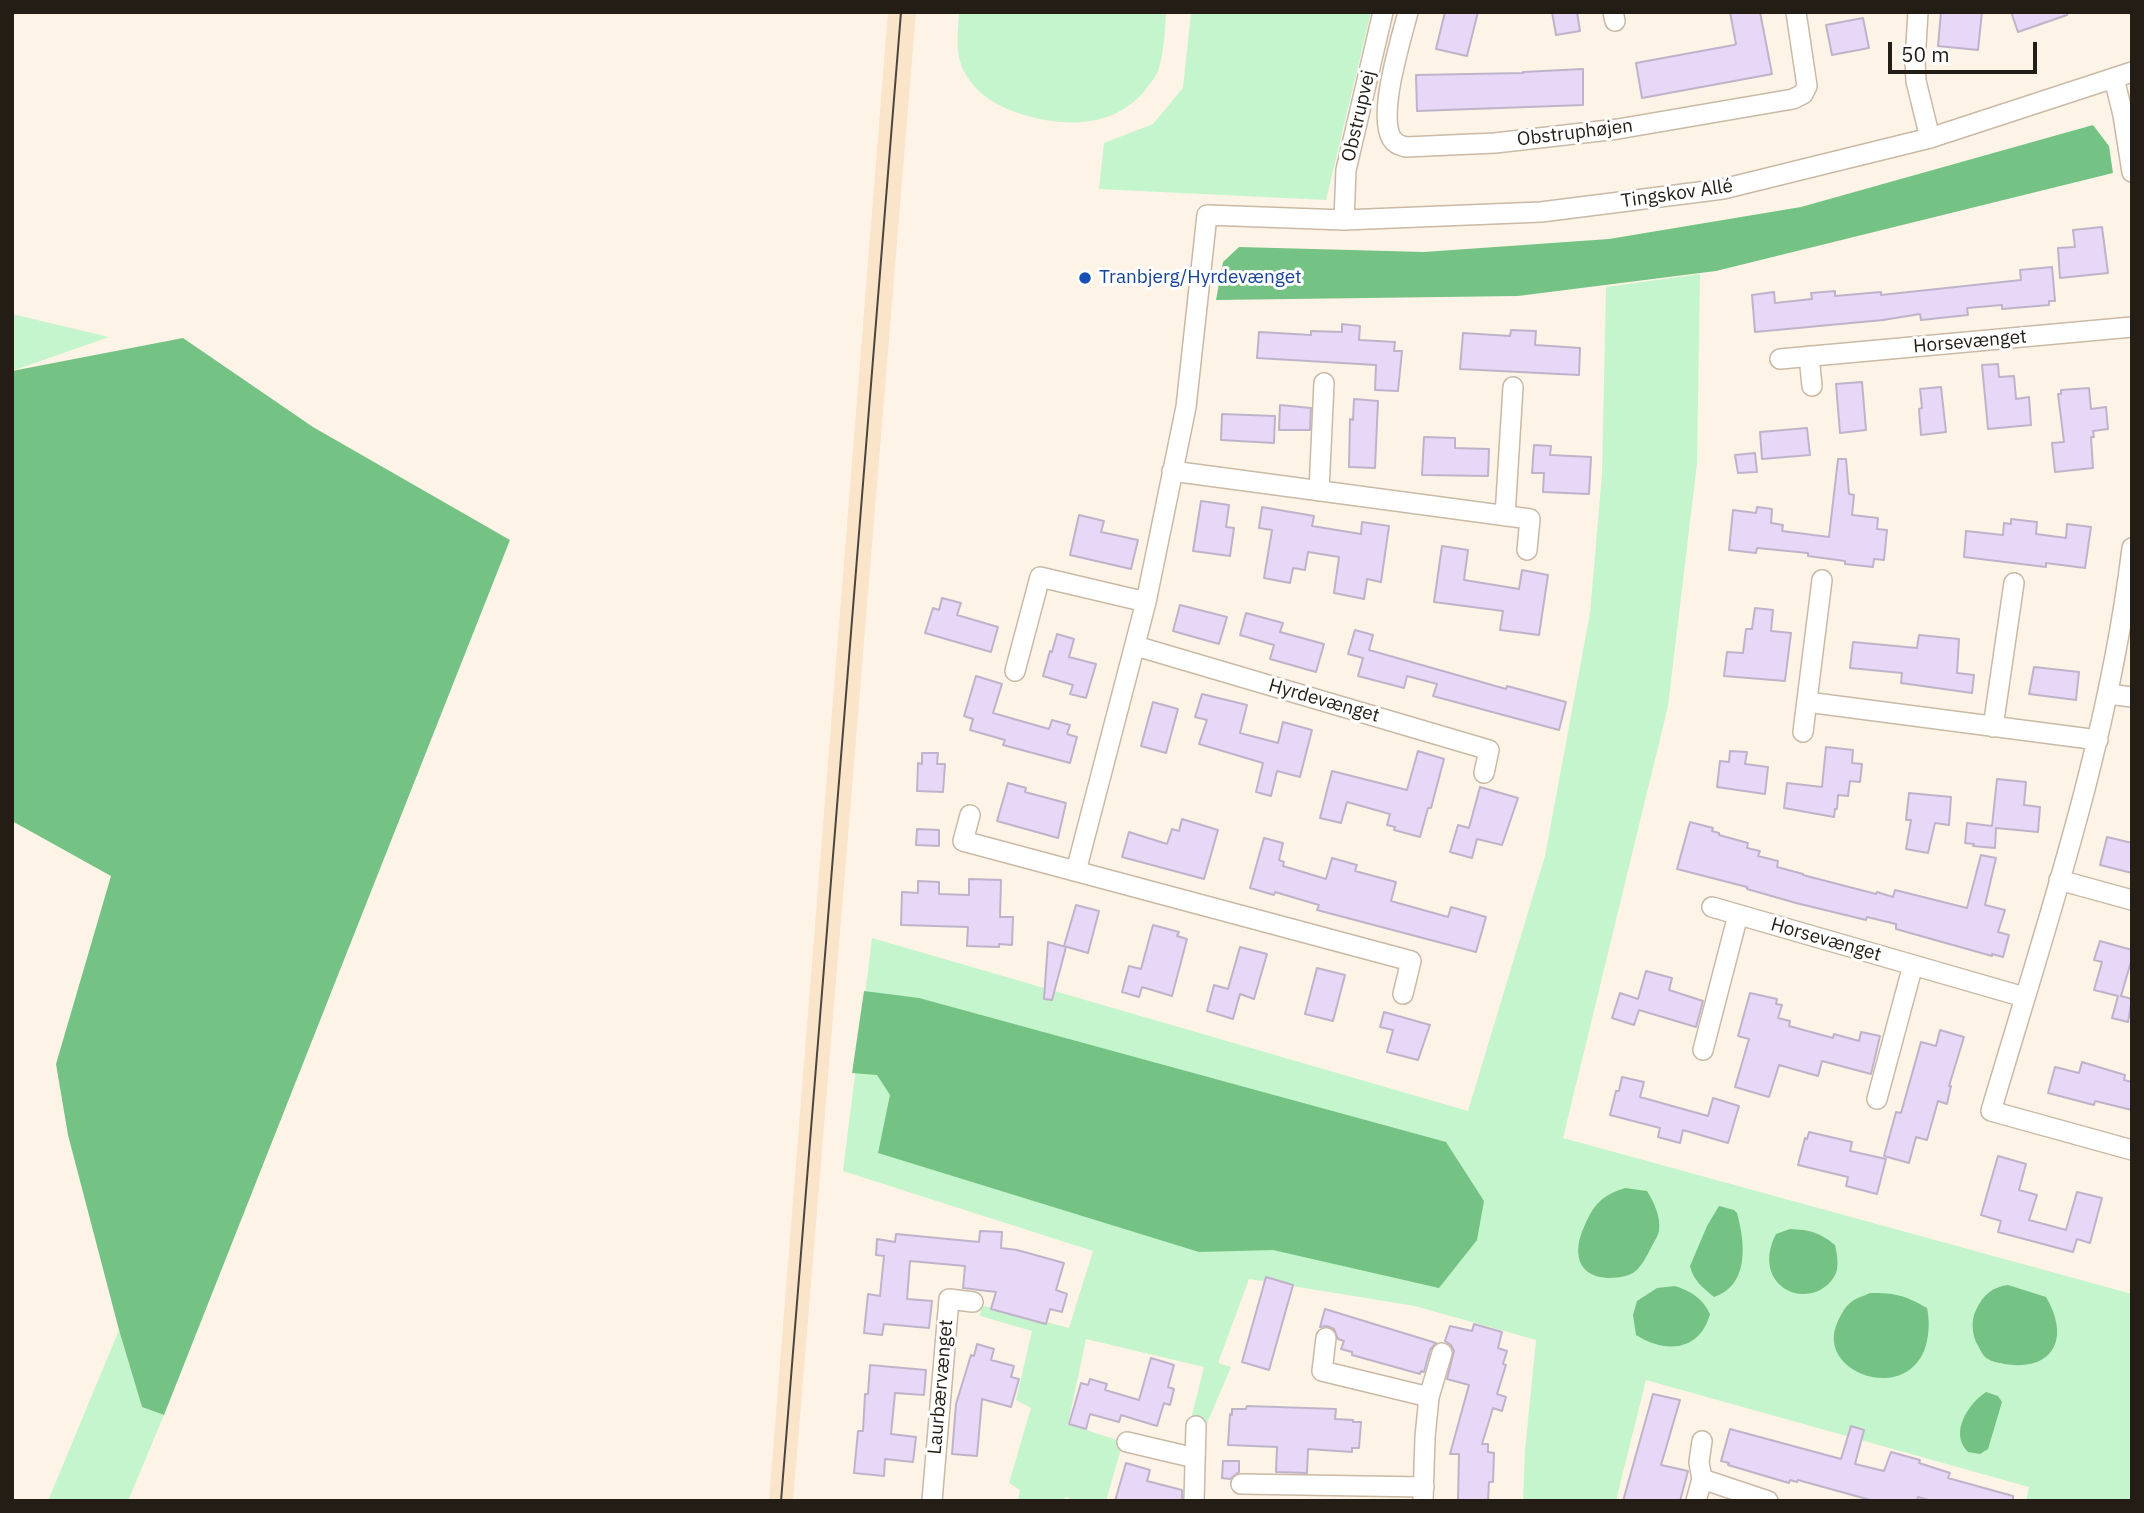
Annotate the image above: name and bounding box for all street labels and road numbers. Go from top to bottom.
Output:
street label: Obstrupvej [1337,68,1381,164]
street label: Obstruphøjen [1516,115,1634,151]
street label: Tingskov Allé [1620,175,1734,213]
street label: Horsevænget [1912,326,2028,358]
street label: Hyrdevænget [1266,674,1382,728]
street label: Horsevænget [1768,913,1884,967]
street label: Laurbærvænget [924,1319,958,1455]

